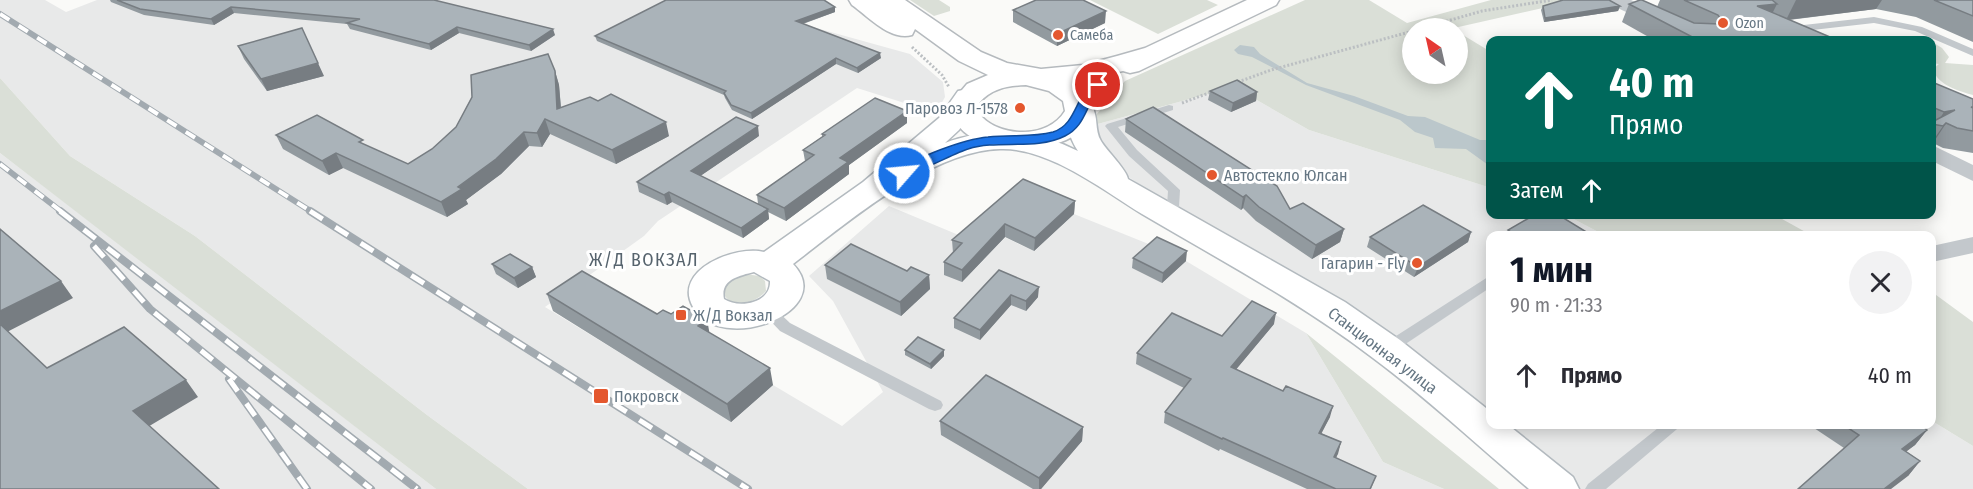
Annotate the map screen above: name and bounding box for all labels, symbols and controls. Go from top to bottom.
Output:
place label: Ozon [1735,15,1764,32]
marker: Ozon [1716,16,1730,30]
north arrow [1402,18,1468,84]
map controls [1402,18,1468,84]
place label: Самеба [1070,27,1113,44]
marker: Самеба [1051,28,1065,42]
text: 40 m [1609,58,1694,108]
pin [1072,59,1123,110]
icon: ahead [1510,60,1588,138]
icon: arrive [1081,68,1114,101]
place label: Паровоз Л-1578 [905,99,1008,118]
marker: Паровоз Л-1578 [1013,101,1027,115]
text: Прямо [1609,109,1683,141]
position arrow [872,141,936,205]
place label: Автостекло Юлсан [1224,166,1348,185]
marker: Автостекло Юлсан [1205,168,1219,182]
icon: ahead [1575,174,1608,207]
text: Затем [1510,177,1563,204]
text: 1 мин [1510,248,1593,292]
district label: Ж/Д ВОКЗАЛ [589,249,699,271]
button: close [1849,251,1912,314]
place label: Гагарин - Fly [1321,254,1406,273]
marker: Гагарин - Fly [1410,256,1424,270]
text: 90 m · 21:33 [1510,293,1603,317]
street label: Станционная улица [1324,303,1441,398]
place label: Ж/Д Вокзал [693,306,773,325]
marker: Ж/Д Вокзал [674,308,688,322]
icon: ahead [1510,359,1543,392]
text: Прямо [1561,362,1622,389]
text: 40 m [1868,362,1912,389]
marker: Покровск [592,387,610,405]
place label: Покровск [614,387,679,406]

